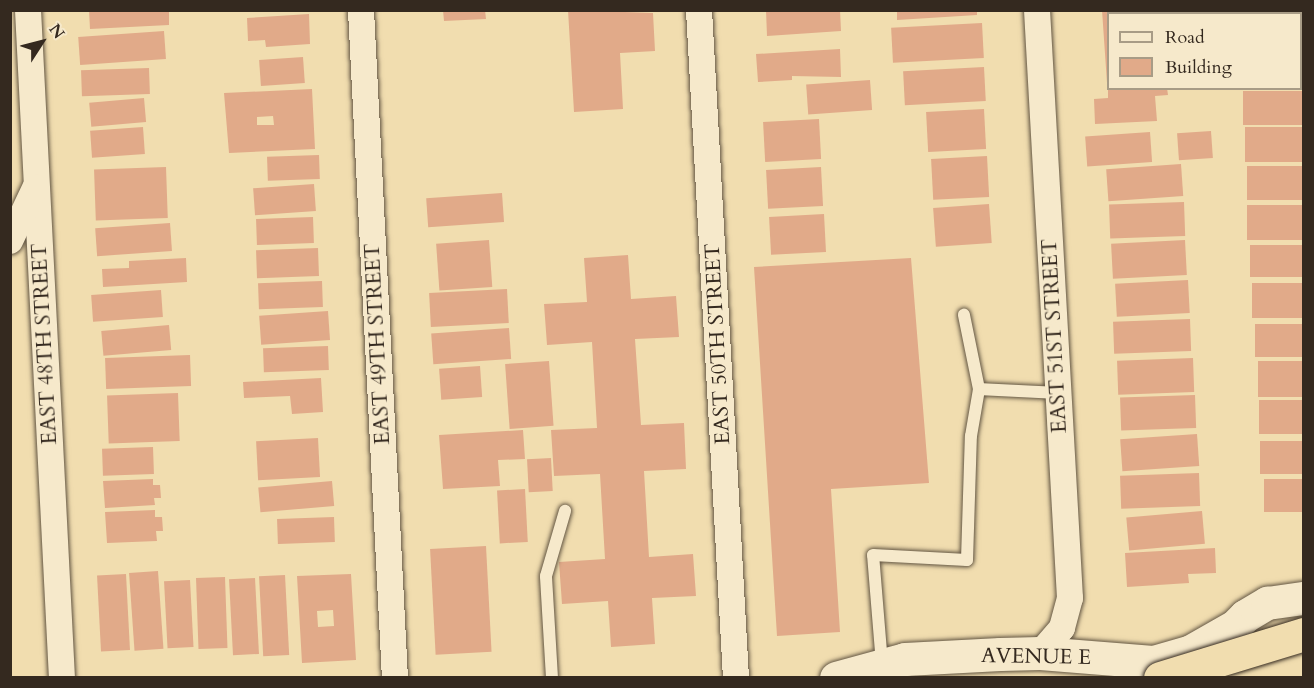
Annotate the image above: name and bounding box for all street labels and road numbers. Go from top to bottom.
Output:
street label: EAST 51ST STREET [1037,238,1073,434]
street label: EAST 48TH STREET [27,243,63,445]
street label: EAST 49TH STREET [360,243,396,445]
street label: EAST 50TH STREET [700,243,736,445]
street label: AVENUE E [981,643,1091,671]

